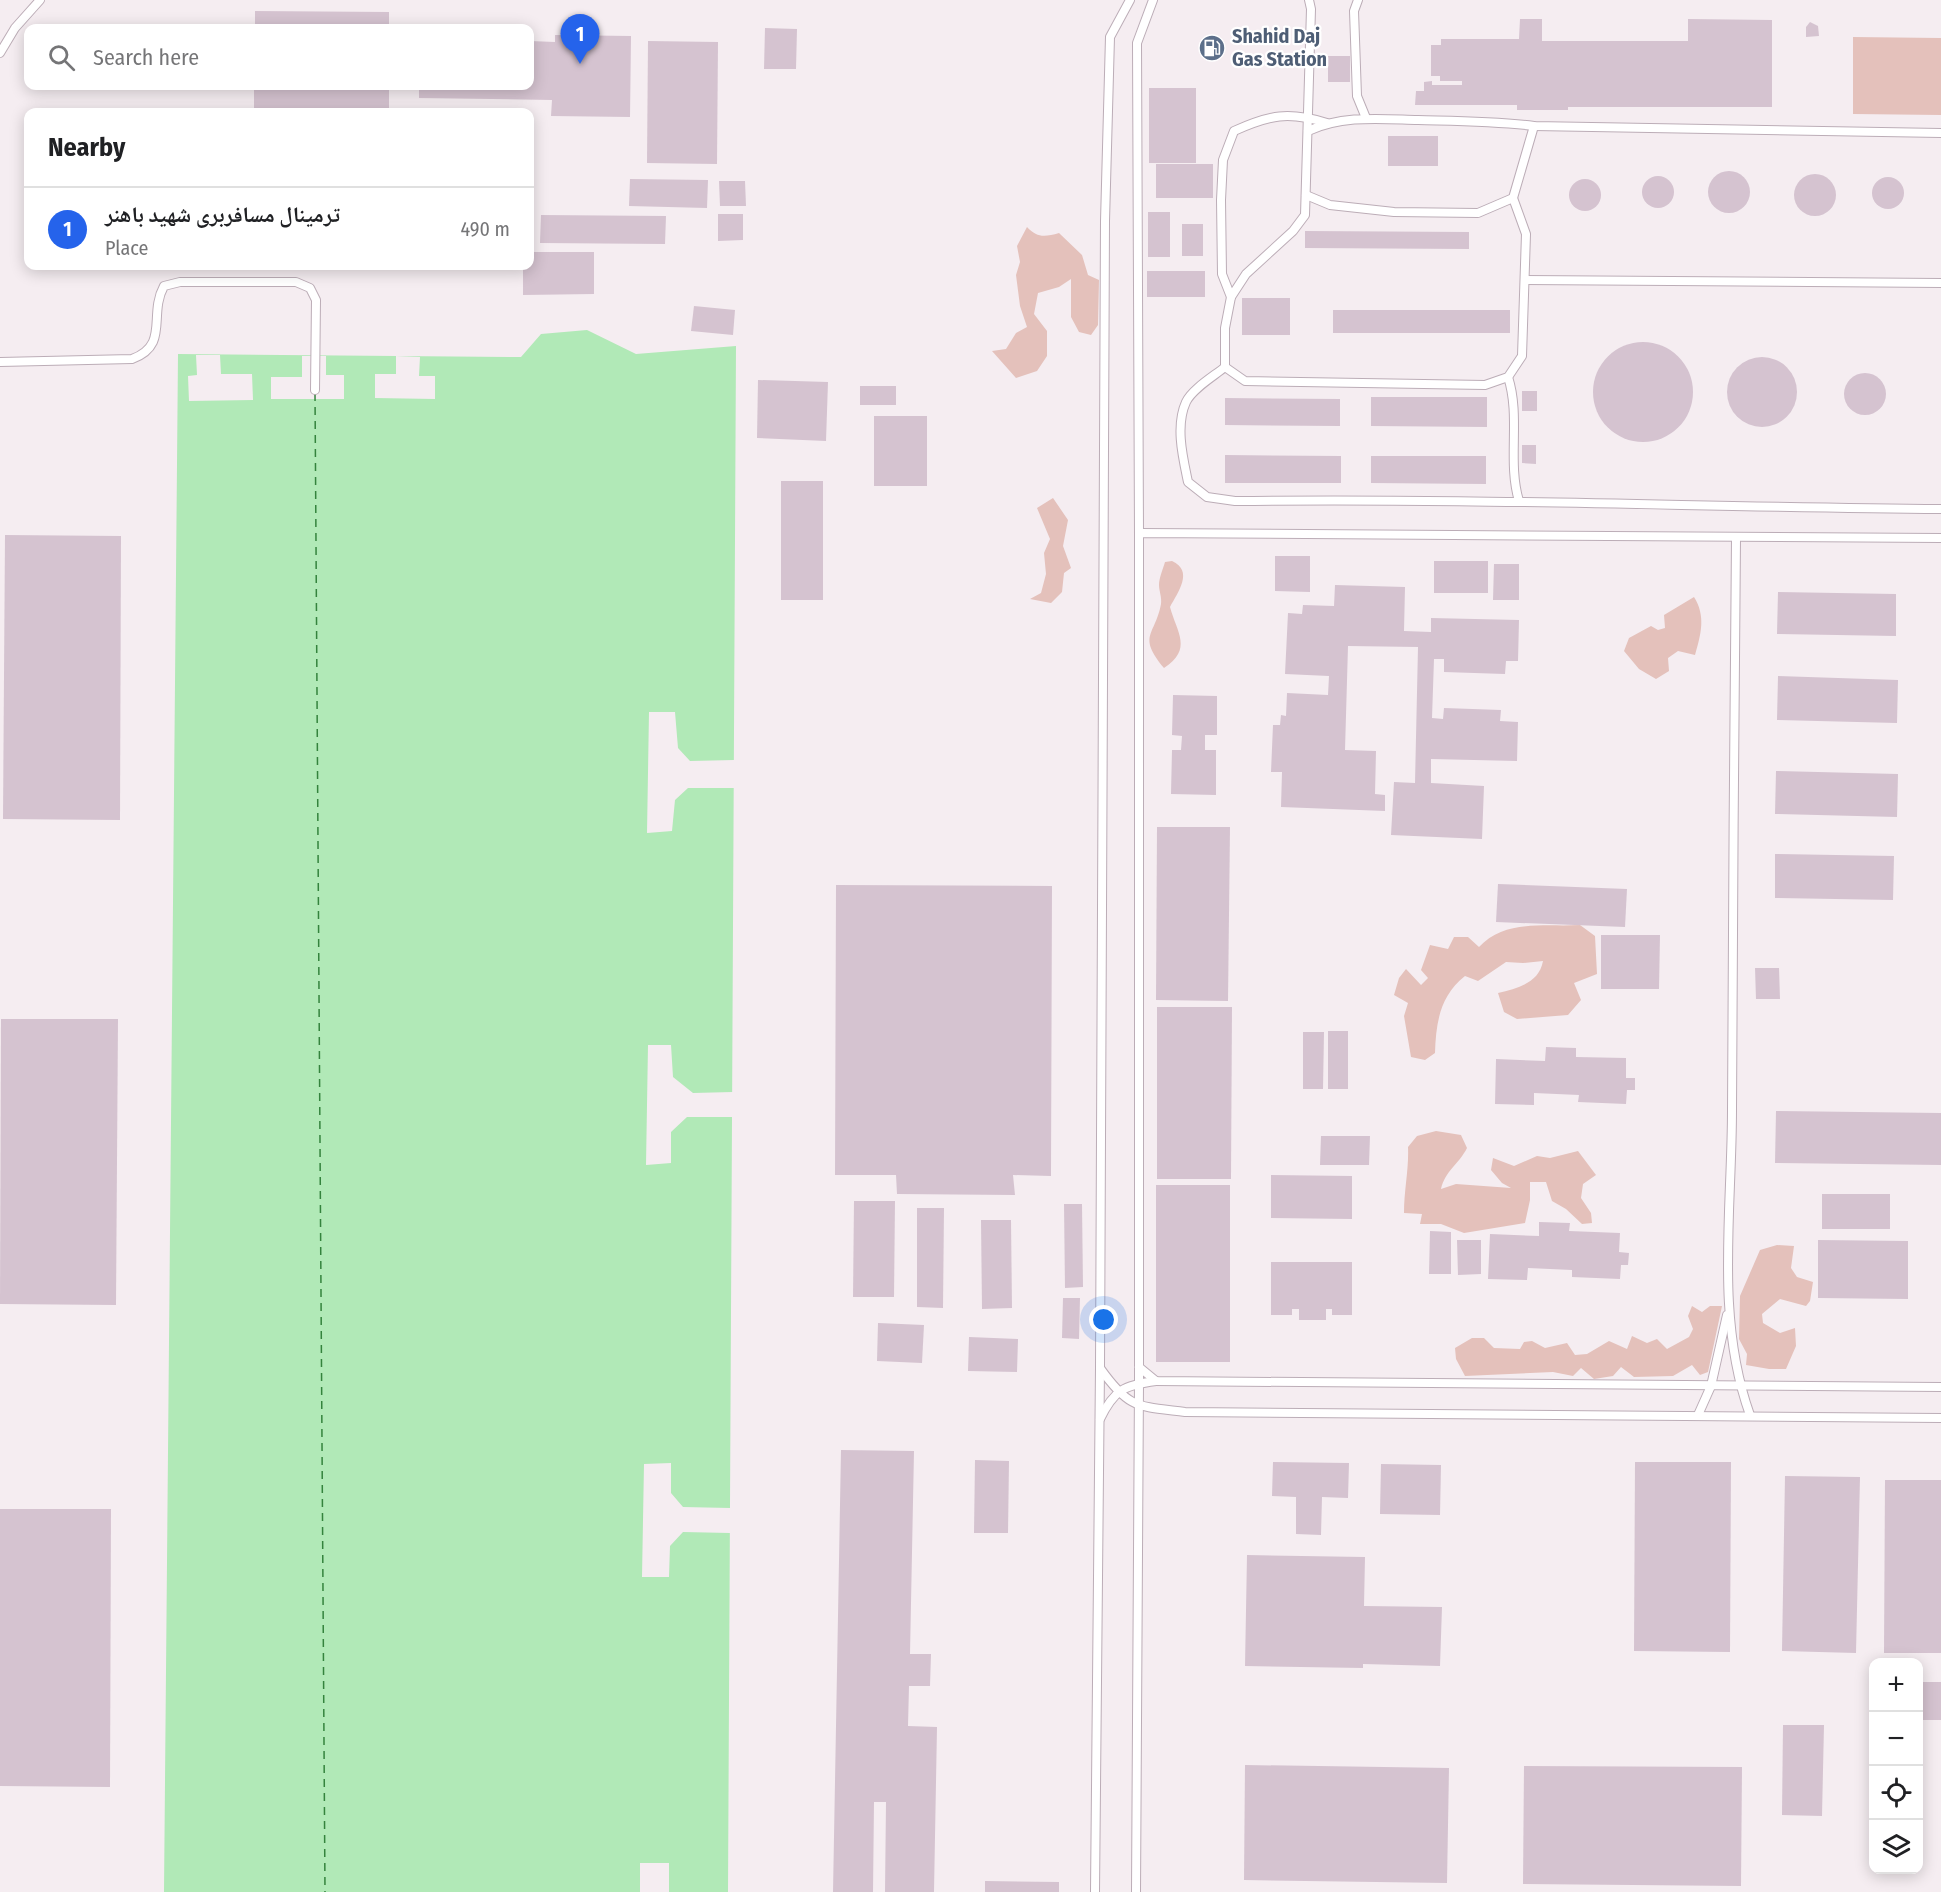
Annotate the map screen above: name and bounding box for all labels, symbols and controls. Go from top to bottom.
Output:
pin: 1 [560,14,600,64]
search box [24,24,534,90]
place label: Shahid Daj Gas Station [1232,24,1327,71]
fuel station icon: Shahid Daj Gas Station [1197,33,1227,63]
icon: search [45,41,78,74]
text: Search here [93,44,199,71]
text: Nearby [48,132,125,163]
text: ترمینال مسافربری شهید باهنر [105,201,340,228]
text: 1 [63,217,72,241]
text: 490 m [460,217,510,241]
text: Place [105,236,148,260]
your location [1089,1305,1118,1334]
map controls [1869,1658,1923,1874]
button: + [1869,1658,1923,1712]
button: − [1869,1712,1923,1766]
button: locate [1869,1766,1923,1820]
button: layers [1869,1820,1923,1874]

